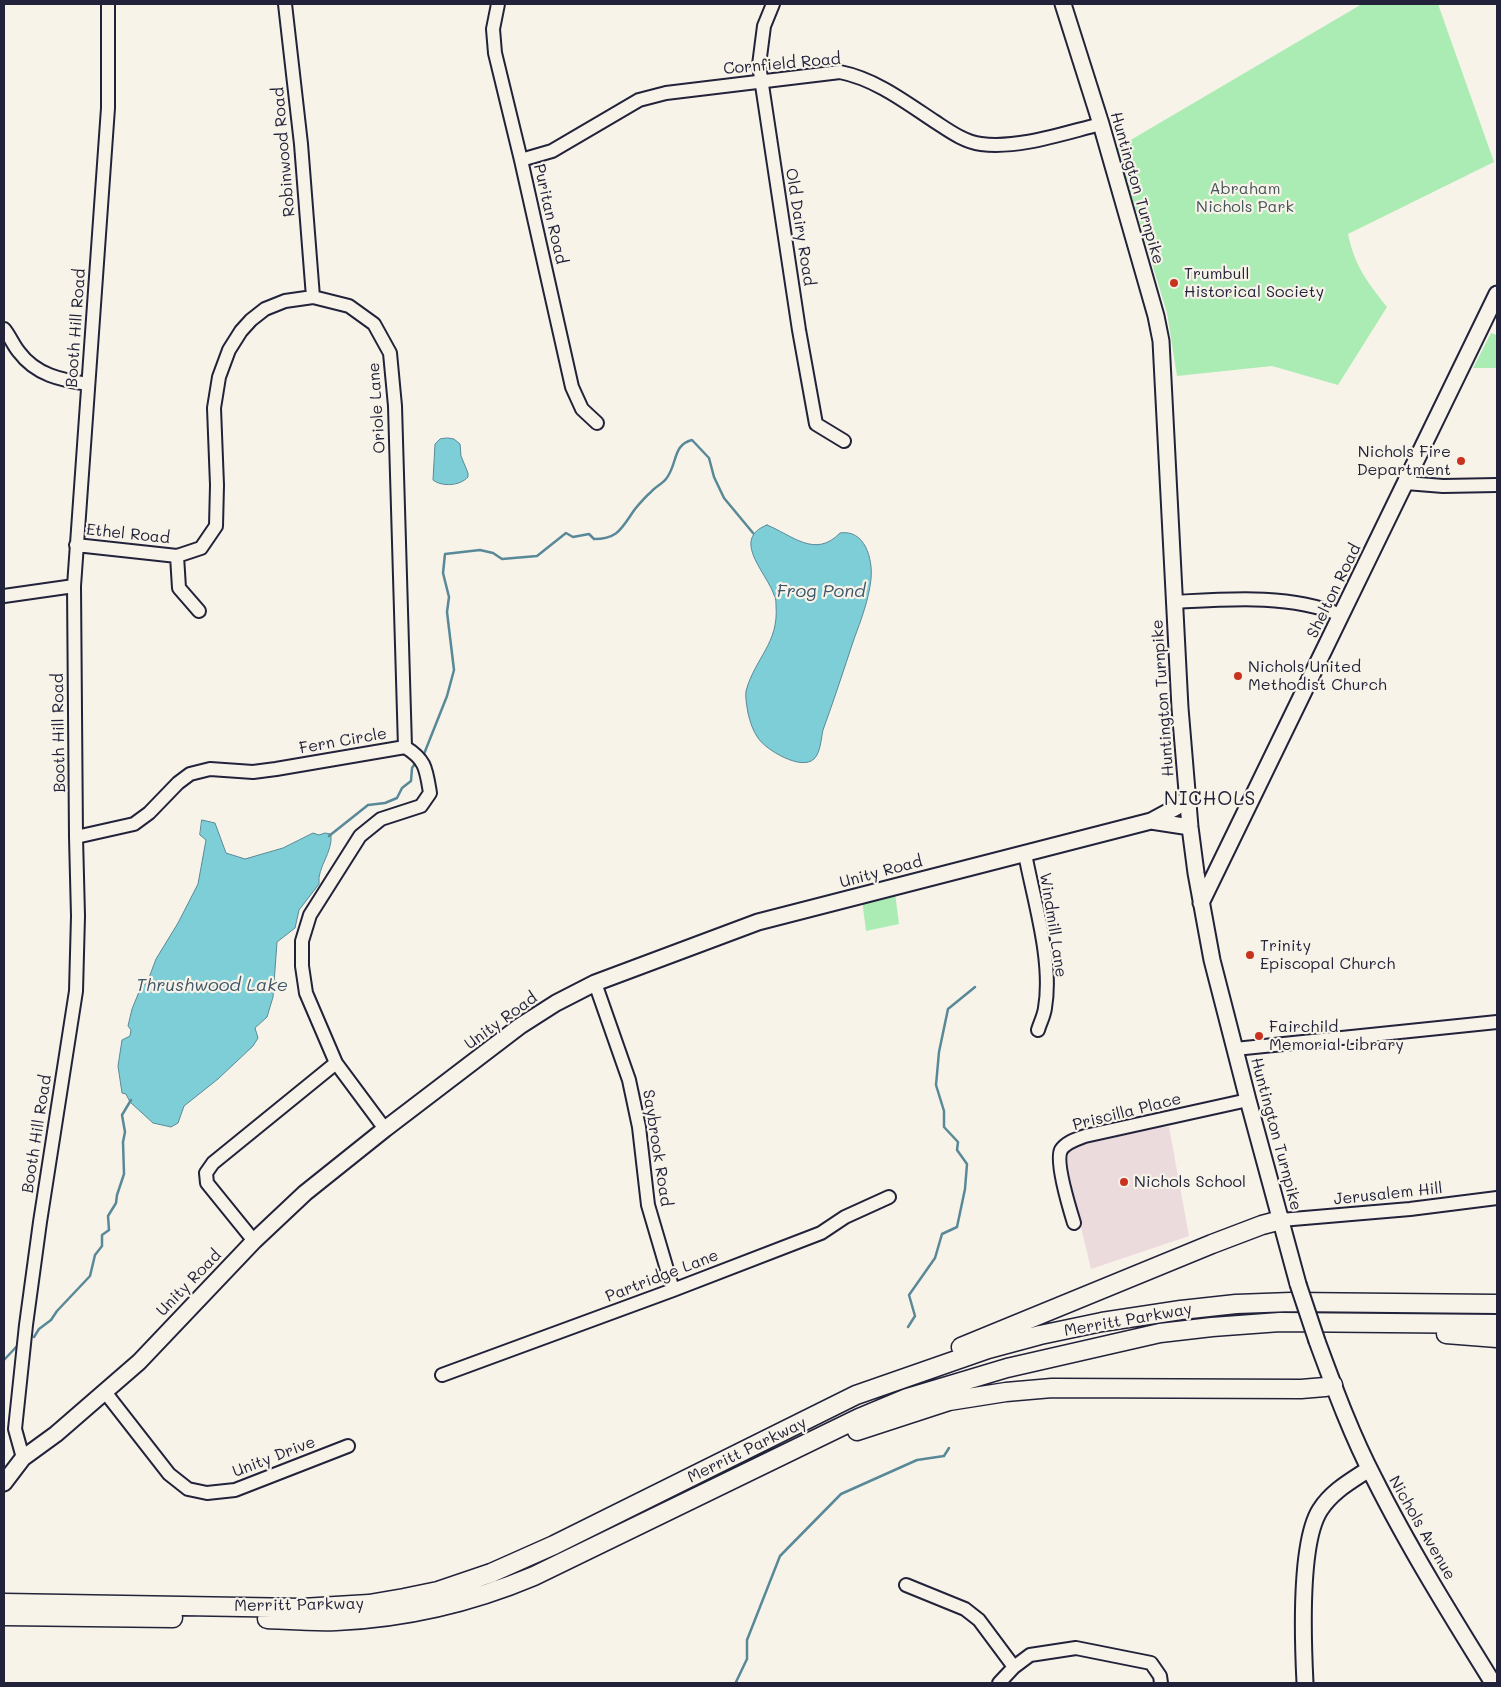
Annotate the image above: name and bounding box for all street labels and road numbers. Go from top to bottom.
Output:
street label: Cornfield Road [722,49,842,79]
street label: Robinwood Road [269,86,299,218]
street label: Huntington Turnpike [1106,110,1168,266]
street label: Puritan Road [529,162,571,266]
street label: Old Dairy Road [781,167,819,287]
street label: Booth Hill Road [62,268,90,388]
street label: Oriole Lane [364,362,390,454]
street label: Ethel Road [85,520,171,548]
street label: Shelton Road [1303,541,1365,641]
street label: Huntington Turnpike [1148,619,1178,777]
street label: Booth Hill Road [48,673,70,793]
street label: Fern Circle [298,724,388,758]
street label: Unity Road [838,852,924,892]
street label: Windmill Lane [1035,871,1071,979]
street label: Unity Road [461,988,541,1054]
street label: Huntington Turnpike [1246,1056,1306,1212]
street label: Booth Hill Road [18,1074,56,1194]
street label: Saybrook Road [638,1088,676,1208]
street label: Priscilla Place [1071,1089,1183,1135]
street label: Jerusalem Hill [1333,1179,1443,1209]
street label: Unity Road [153,1246,225,1320]
street label: Partridge Lane [603,1246,721,1306]
street label: Merritt Parkway [1062,1299,1194,1341]
street label: Merritt Parkway [684,1413,810,1487]
street label: Unity Drive [230,1432,318,1482]
street label: Nichols Avenue [1384,1473,1460,1583]
street label: Merritt Parkway [234,1594,364,1616]

